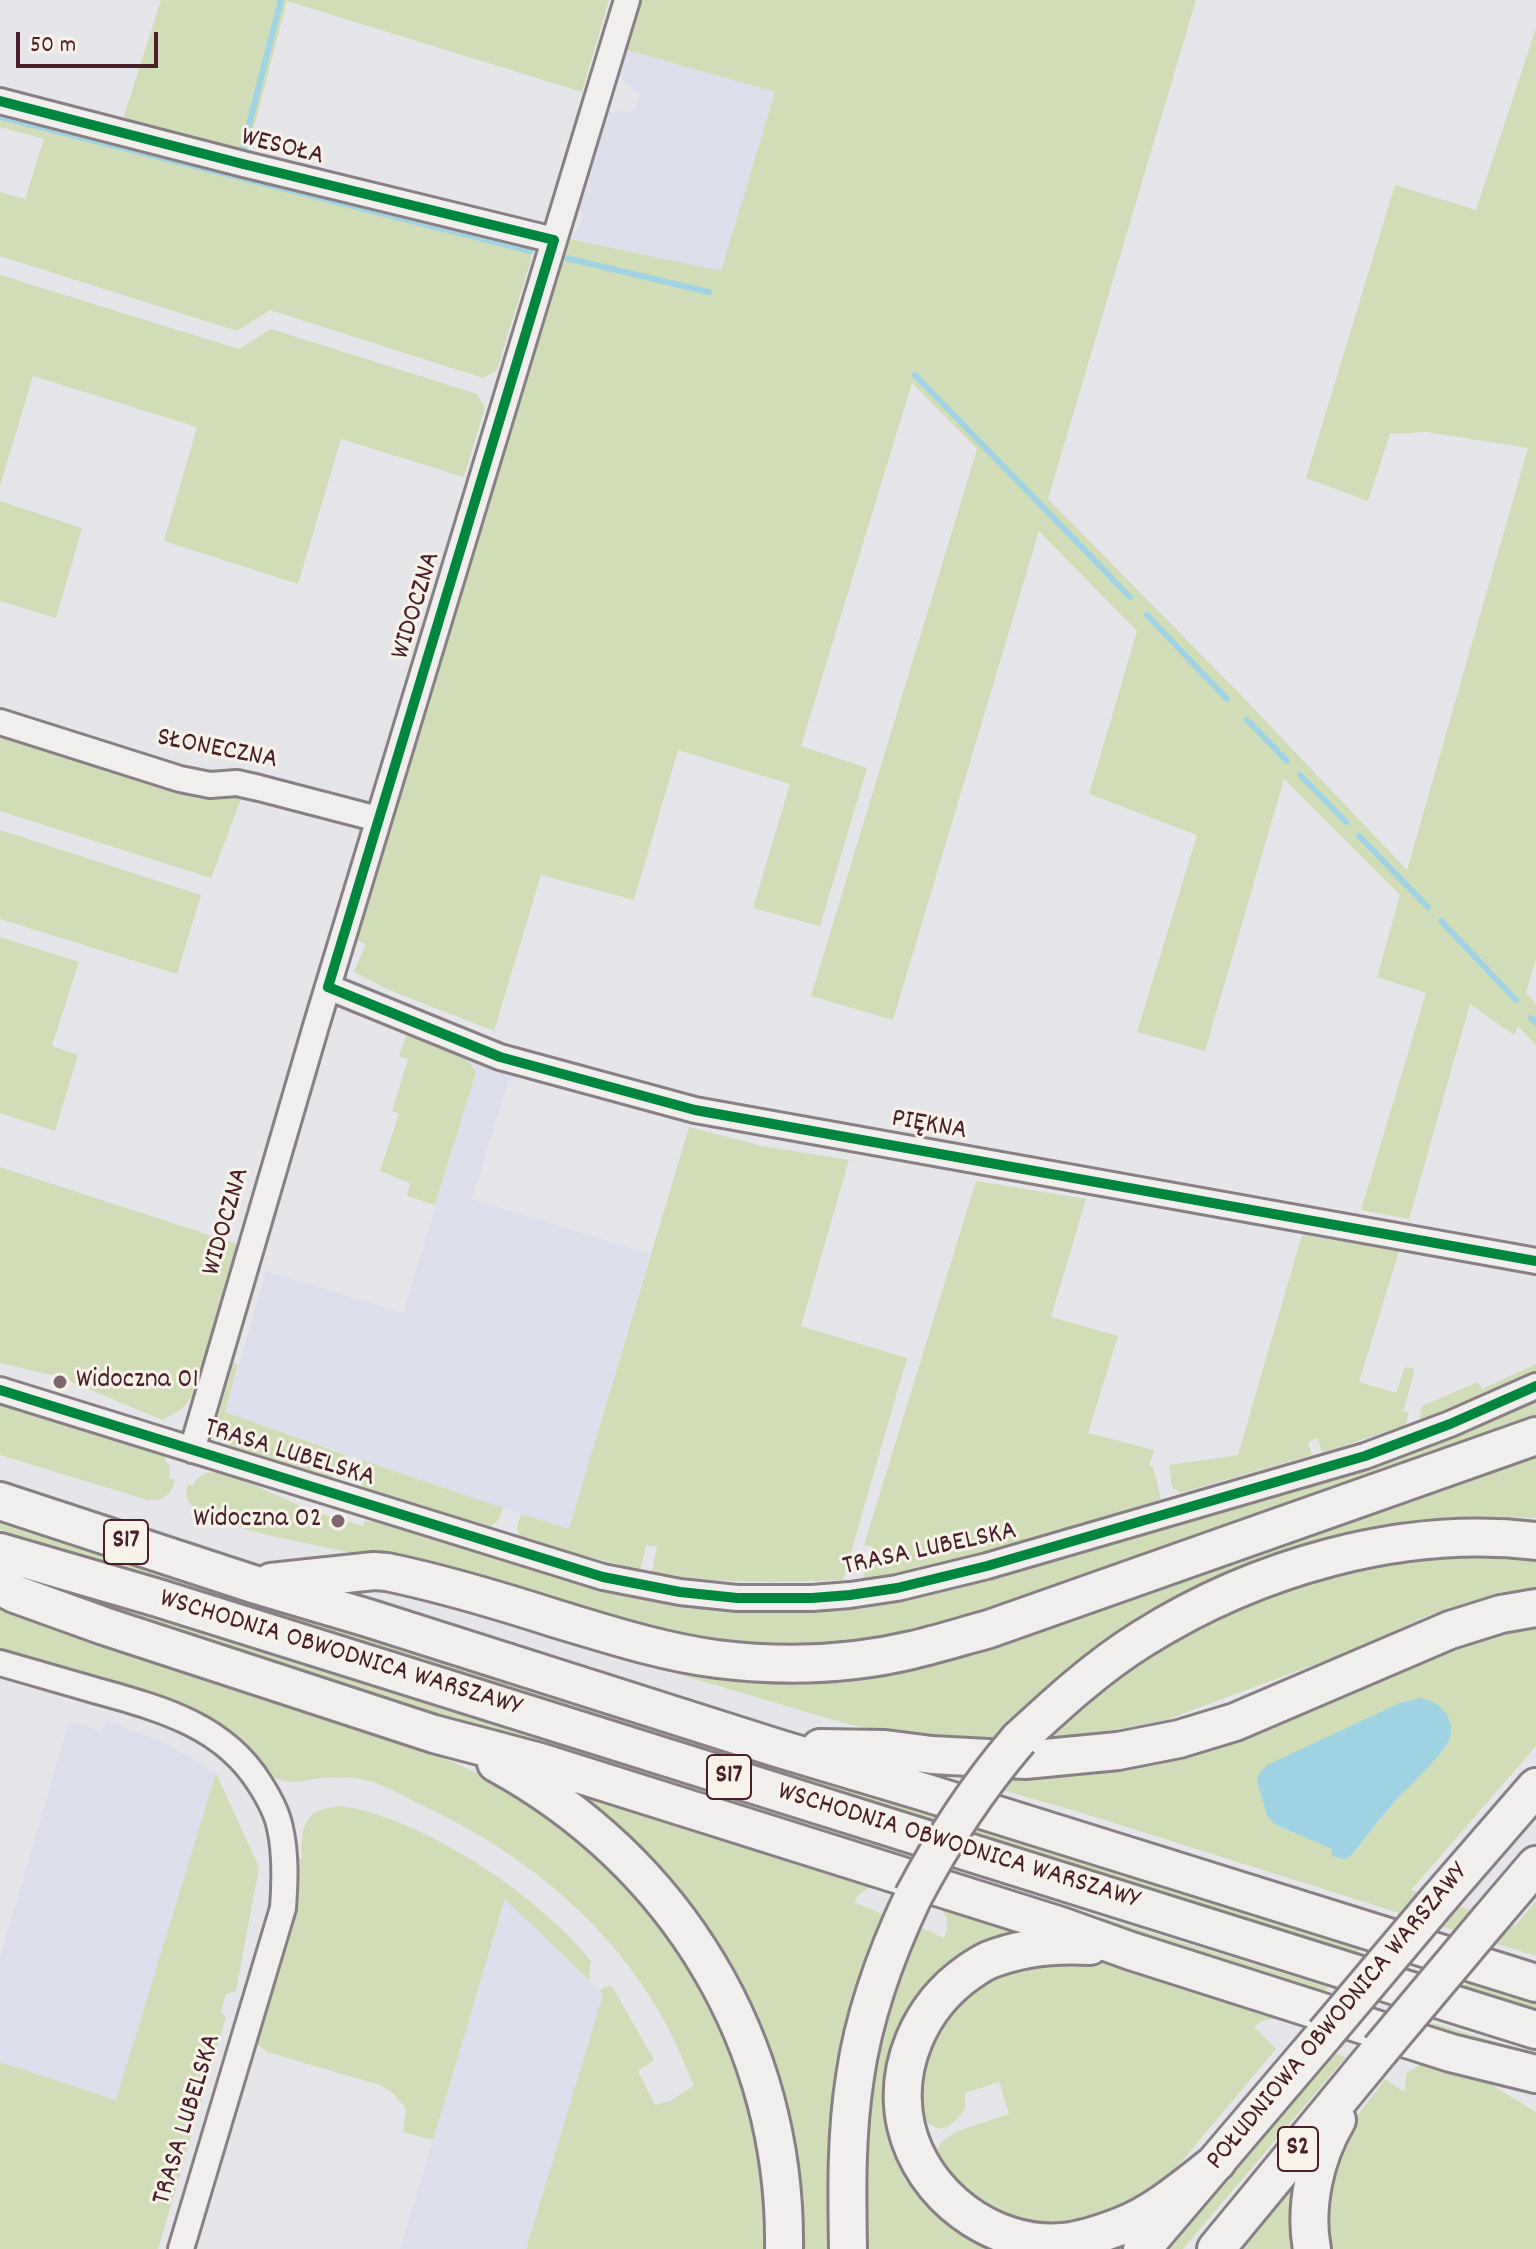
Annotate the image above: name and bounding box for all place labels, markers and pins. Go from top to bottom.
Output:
place label: Widoczna 01 [76,1365,199,1399]
marker: Widoczna 01 [51,1373,69,1391]
place label: Widoczna 02 [193,1504,322,1538]
marker: Widoczna 02 [329,1512,347,1530]

